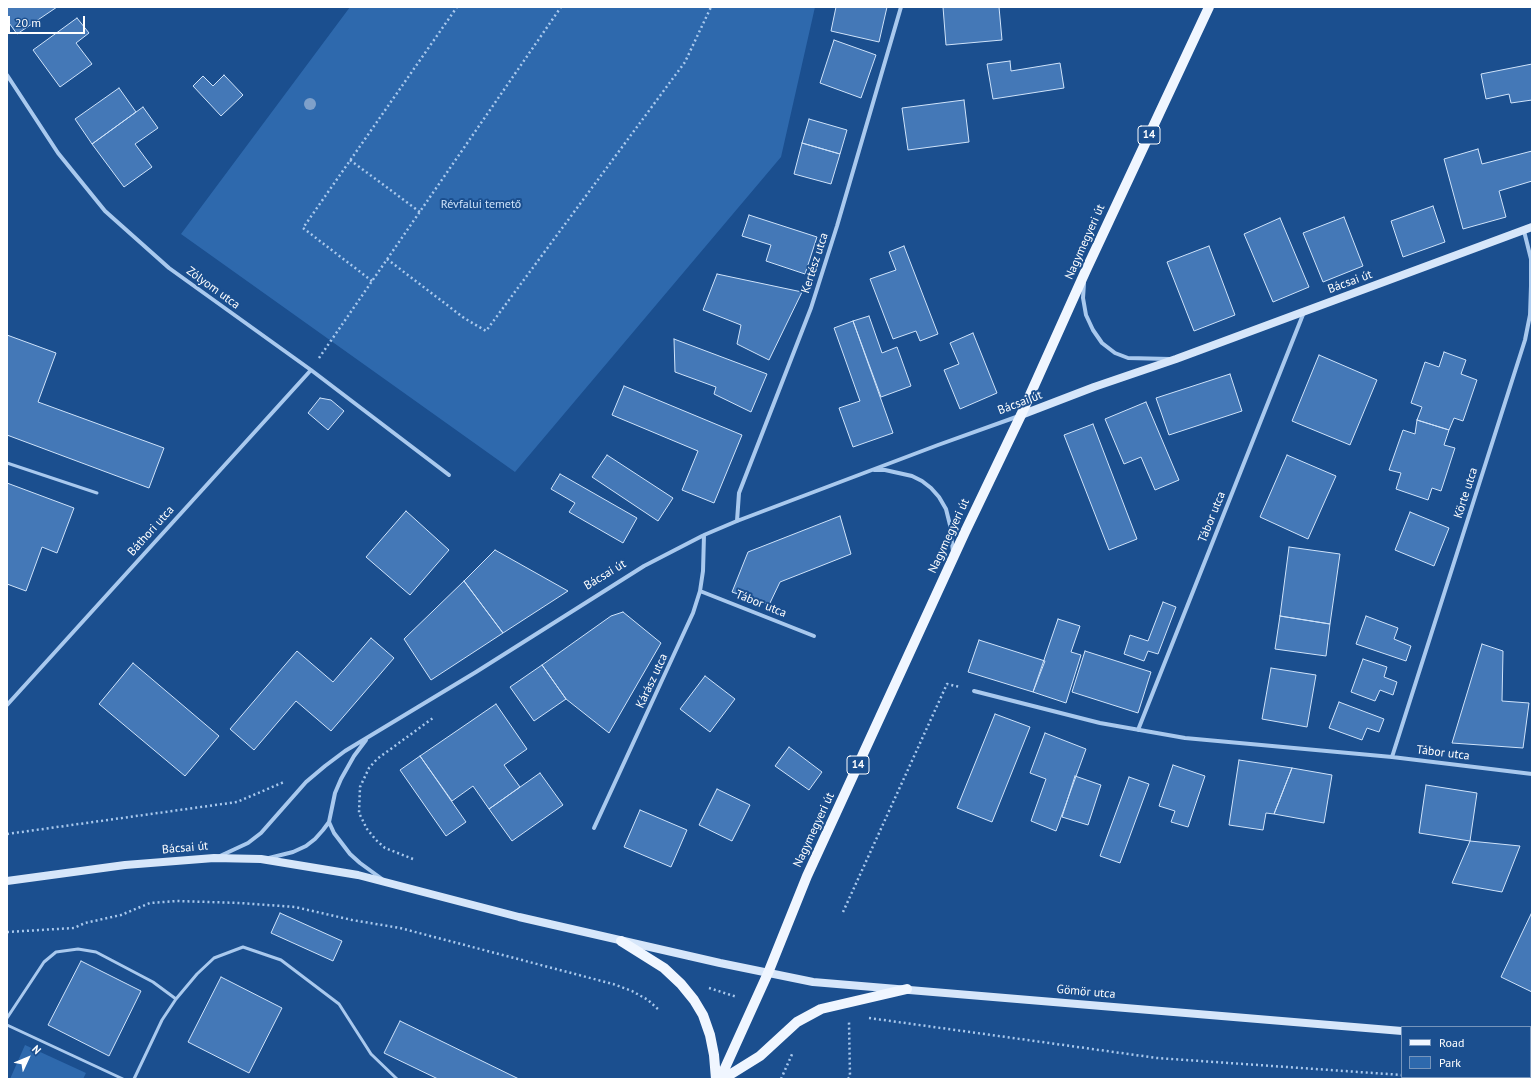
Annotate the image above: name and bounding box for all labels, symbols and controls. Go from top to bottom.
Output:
scale bar [10,8,87,34]
text: 20 m [15,15,41,30]
road number: 14 [1138,126,1160,144]
park label: Révfalui temető [441,198,521,212]
street label: Nagymegyeri út [1062,202,1108,282]
street label: Kertész utca [798,231,832,295]
street label: Zólyom utca [183,264,243,312]
street label: Bácsai út [1326,267,1374,297]
street label: Bácsai út [996,388,1044,418]
street label: Körte utca [1451,466,1481,520]
street label: Tábor utca [1195,489,1229,545]
street label: Nagymegyeri út [925,496,973,576]
street label: Báthori utca [125,503,177,559]
street label: Bácsai út [581,557,629,593]
street label: Tábor utca [733,587,789,621]
street label: Kárász utca [633,651,671,711]
street label: Tábor utca [1415,743,1471,763]
road number: 14 [847,756,869,774]
street label: Nagymegyeri út [790,790,838,870]
street label: Bácsai út [161,839,209,857]
street label: Gömör utca [1056,982,1116,1002]
legend [1401,1026,1531,1078]
text: Road [1439,1035,1464,1050]
north arrow [8,1038,48,1078]
text: N [29,1042,44,1057]
text: Park [1439,1055,1461,1070]

